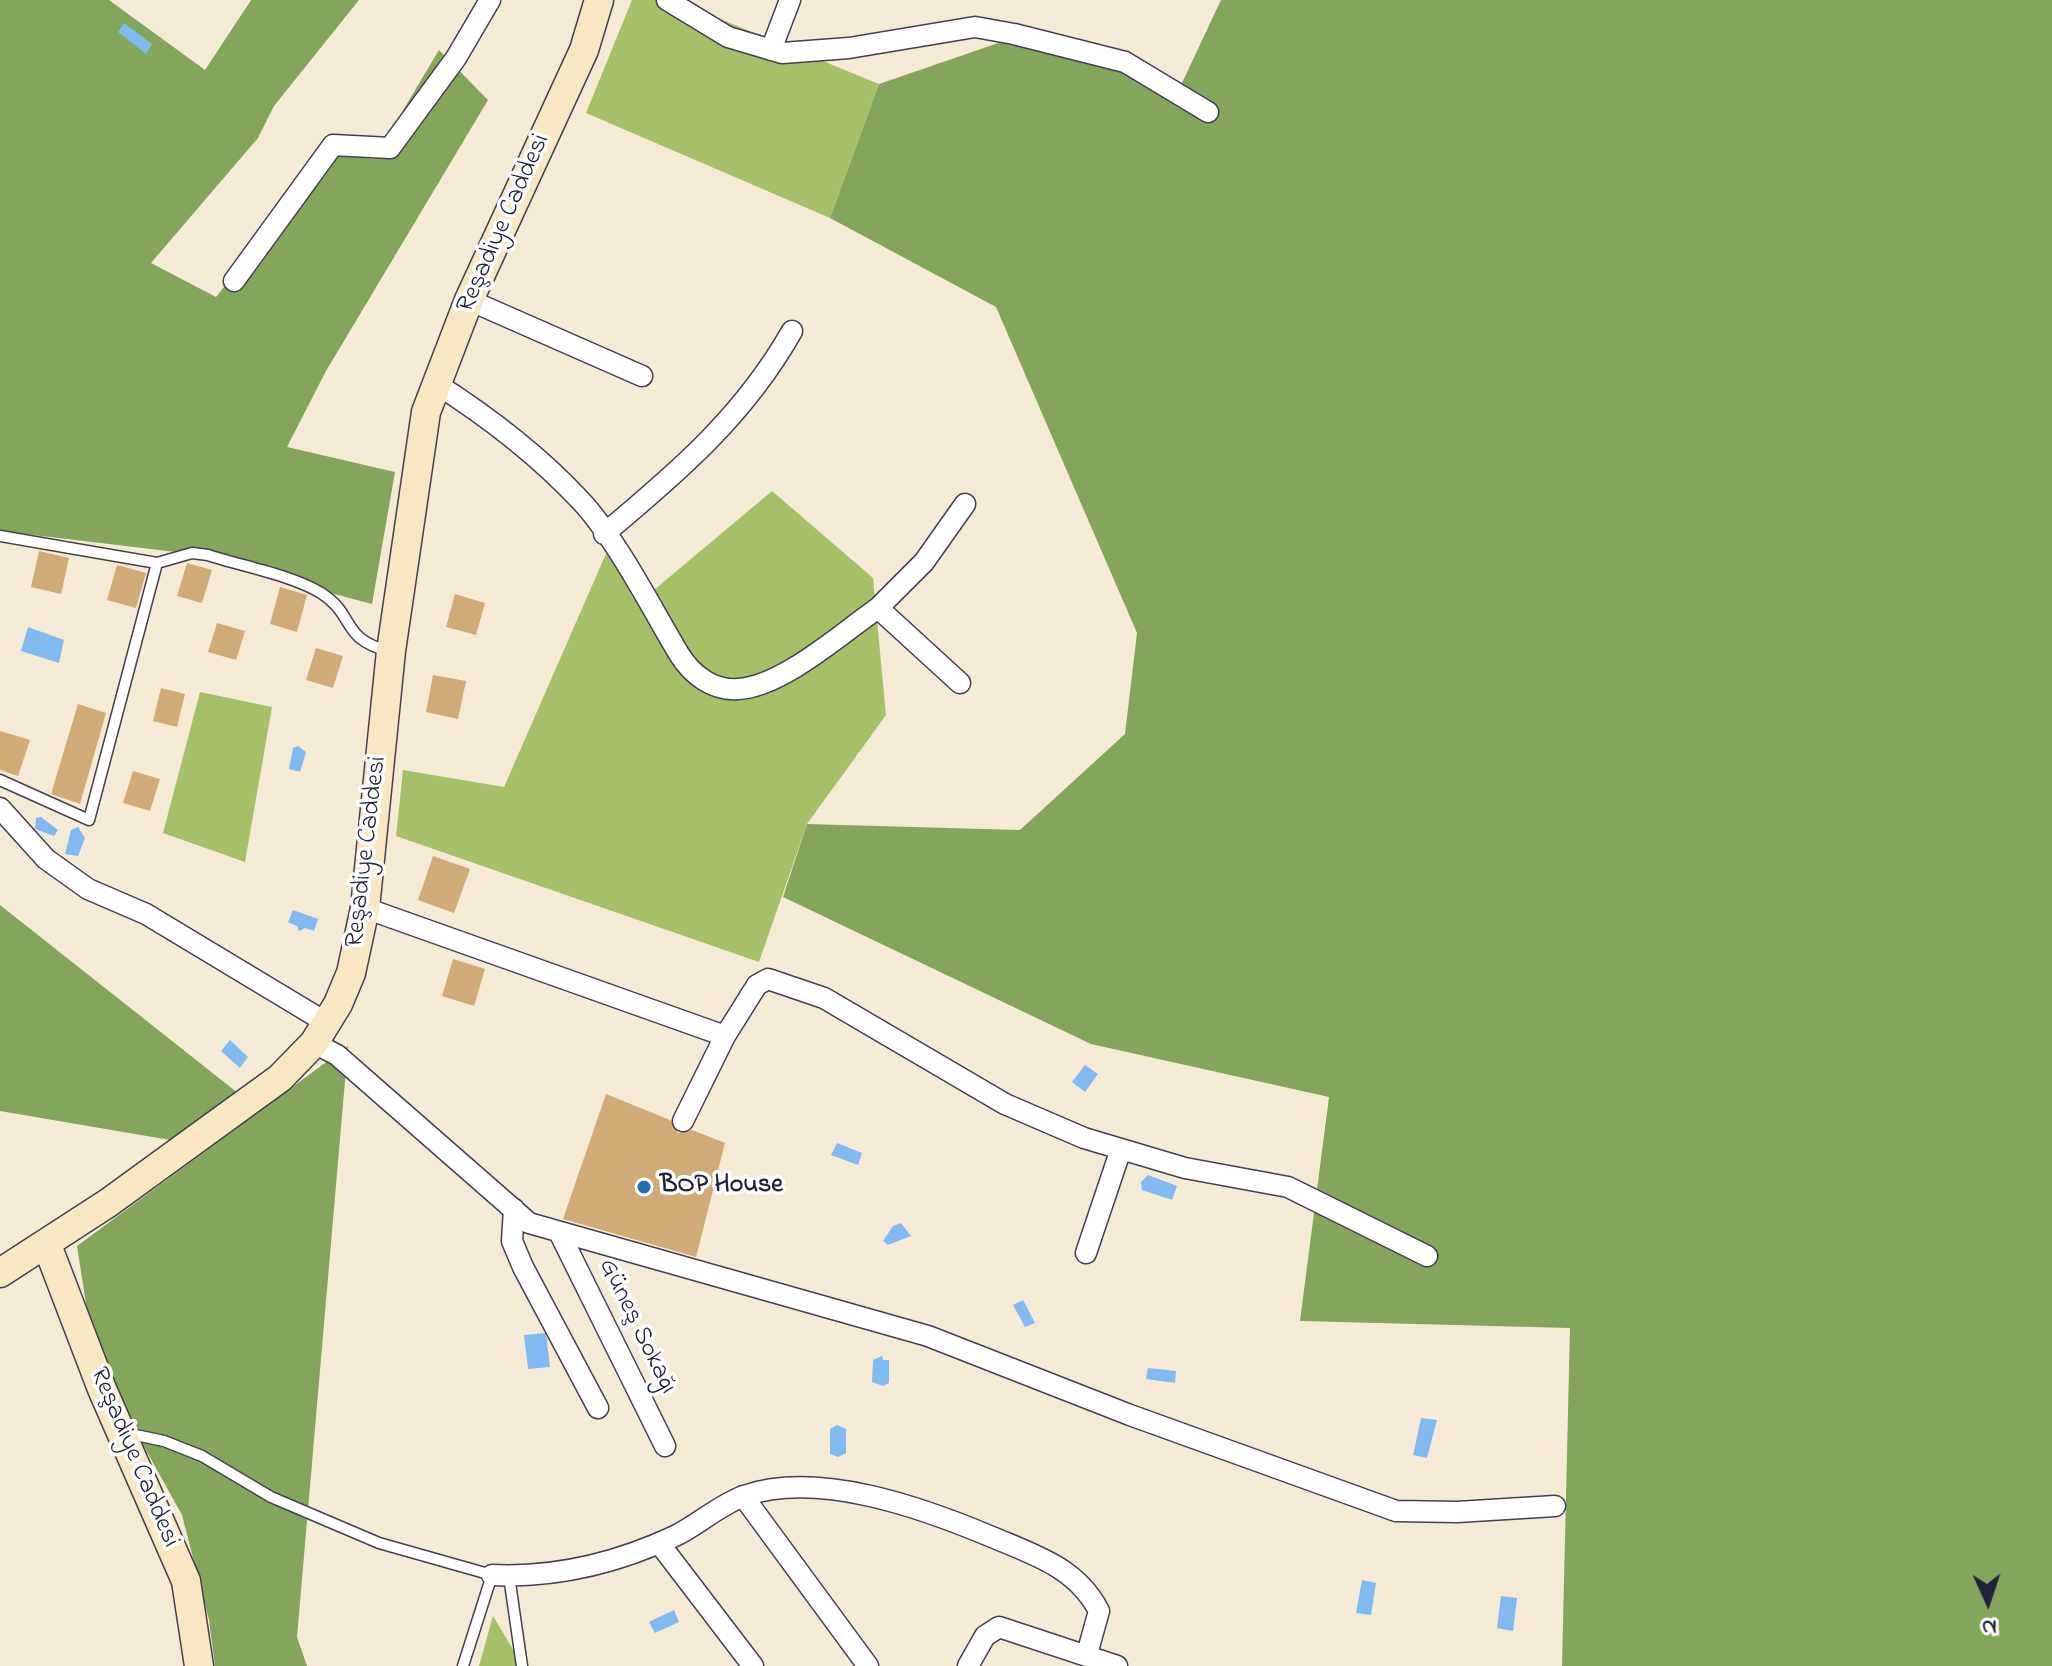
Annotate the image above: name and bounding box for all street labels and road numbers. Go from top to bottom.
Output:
street label: Reşadiye Caddesi [452,130,558,318]
street label: Reşadiye Caddesi [341,755,395,949]
street label: Güneş Sokağı [590,1254,682,1400]
street label: Reşadiye Caddesi [81,1363,185,1553]

